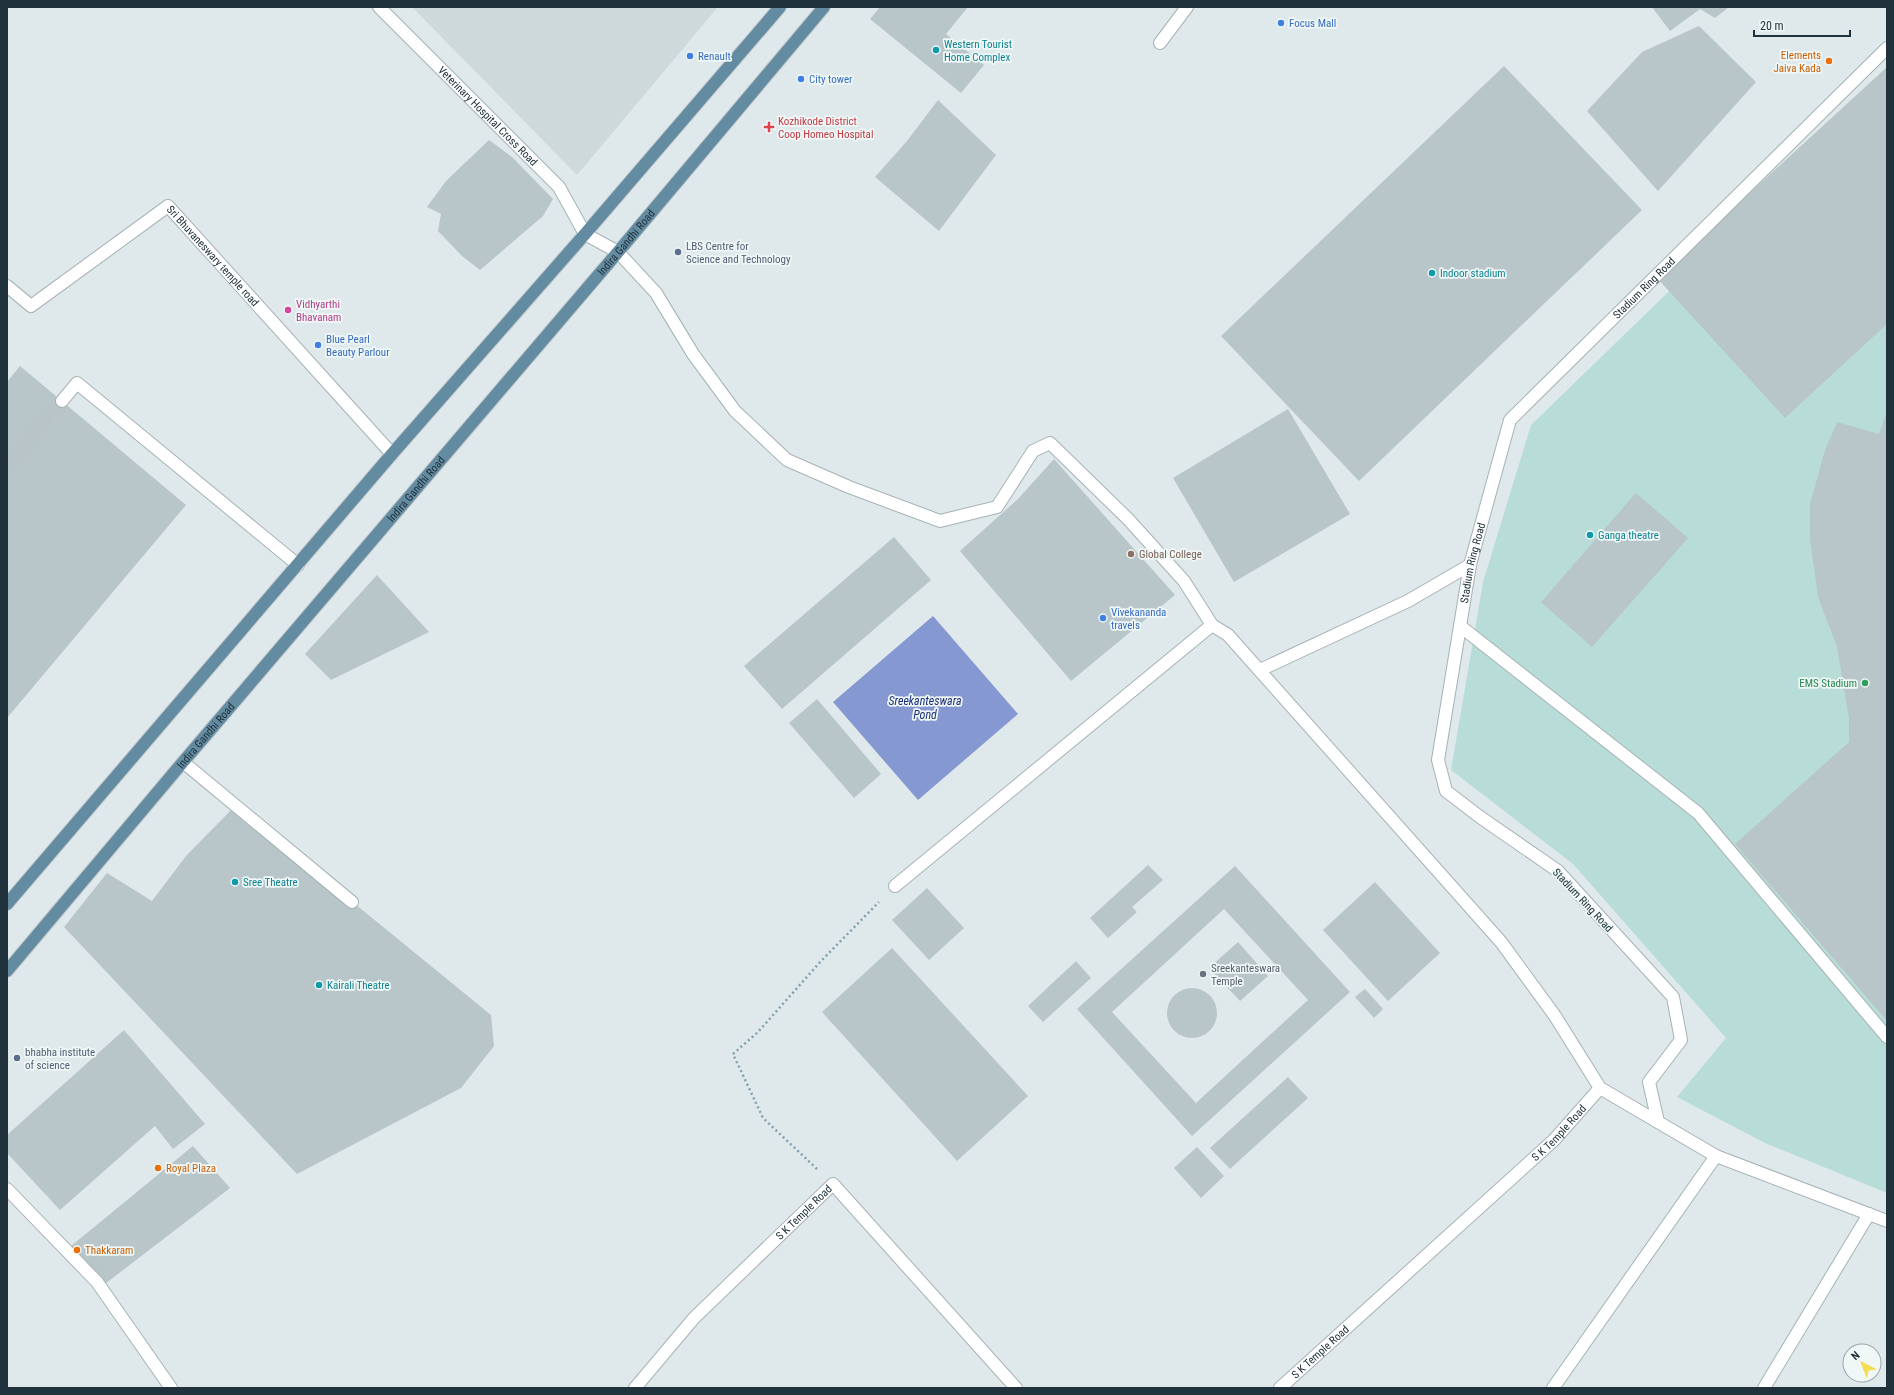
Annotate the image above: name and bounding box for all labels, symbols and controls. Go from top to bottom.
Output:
scale bar [1754,12,1850,38]
place label: Focus Mall [1289,17,1336,30]
marker: Focus Mall [1276,18,1286,28]
text: 20 m [1760,19,1784,33]
place label: Western Tourist Home Complex [944,38,1012,64]
marker: Western Tourist Home Complex [931,45,941,55]
place label: Elements Jaiva Kada [1773,49,1821,75]
place label: Renault [698,50,731,63]
marker: Renault [685,51,695,61]
marker: Elements Jaiva Kada [1824,56,1834,66]
street label: Veterinary Hospital Cross Road [435,64,540,169]
place label: City tower [809,73,853,86]
marker: City tower [796,74,806,84]
place label: Kozhikode District Coop Homeo Hospital [778,115,873,141]
marker: Kozhikode District Coop Homeo Hospital [763,121,775,133]
street label: Sri Bhuvaneswary temple road [164,203,261,309]
street label: Indira Gandhi Road [595,207,658,278]
place label: LBS Centre for Science and Technology [686,240,791,266]
marker: LBS Centre for Science and Technology [673,247,683,257]
street label: Stadium Ring Road [1610,255,1678,322]
place label: Indoor stadium [1440,267,1506,280]
marker: Indoor stadium [1427,268,1437,278]
place label: Vidhyarthi Bhavanam [296,298,341,324]
marker: Vidhyarthi Bhavanam [283,305,293,315]
place label: Blue Pearl Beauty Parlour [326,333,390,359]
marker: Blue Pearl Beauty Parlour [313,340,323,350]
street label: Indira Gandhi Road [385,454,448,525]
street label: Stadium Ring Road [1458,521,1488,604]
place label: Ganga theatre [1598,529,1659,542]
marker: Ganga theatre [1585,530,1595,540]
place label: Global College [1139,548,1202,561]
marker: Global College [1126,549,1136,559]
place label: Vivekananda travels [1111,606,1166,632]
marker: Vivekananda travels [1098,613,1108,623]
place label: EMS Stadium [1799,677,1857,690]
marker: EMS Stadium [1860,678,1870,688]
water label: Sreekanteswara Pond [888,694,962,722]
street label: Indira Gandhi Road [174,700,238,771]
street label: Stadium Ring Road [1550,866,1615,935]
place label: Sree Theatre [243,876,298,889]
marker: Sree Theatre [230,877,240,887]
place label: Sreekanteswara Temple [1211,962,1280,988]
marker: Sreekanteswara Temple [1198,969,1208,979]
place label: Kairali Theatre [327,979,390,992]
marker: Kairali Theatre [314,980,324,990]
place label: bhabha institute of science [25,1046,95,1072]
marker: bhabha institute of science [12,1053,22,1063]
street label: S K Temple Road [1529,1102,1589,1164]
place label: Royal Plaza [166,1162,216,1175]
marker: Royal Plaza [153,1163,163,1173]
street label: S K Temple Road [773,1183,835,1243]
place label: Thakkaram [85,1244,133,1257]
marker: Thakkaram [72,1245,82,1255]
street label: S K Temple Road [1289,1323,1352,1381]
north arrow [1842,1343,1882,1383]
text: N [1849,1349,1863,1363]

